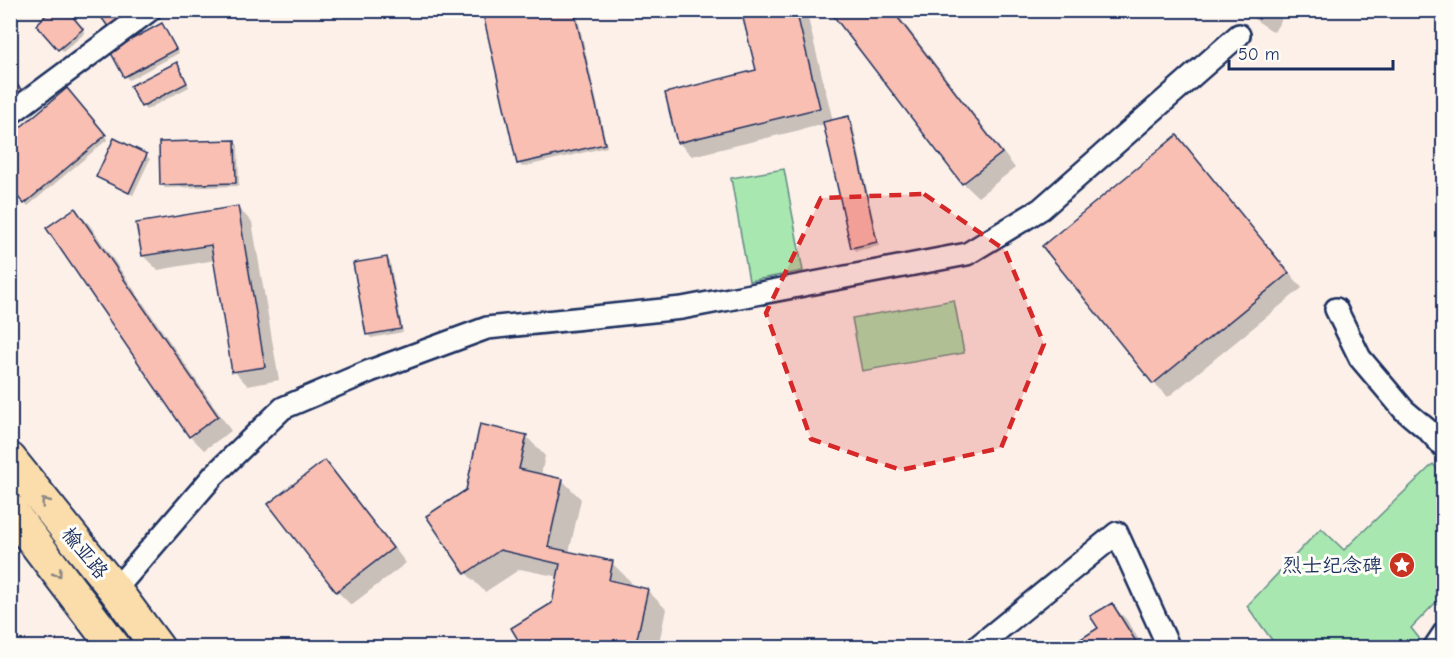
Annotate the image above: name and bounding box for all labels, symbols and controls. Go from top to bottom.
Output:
scale bar [1229,33,1392,71]
text: 50 m [1238,44,1280,65]
one-way arrow [41,498,52,509]
street label: 榆亚路 [57,522,113,584]
place icon: 烈士纪念碑 [1387,550,1417,580]
place label: 烈士纪念碑 [1282,554,1382,577]
one-way arrow [51,566,62,577]

